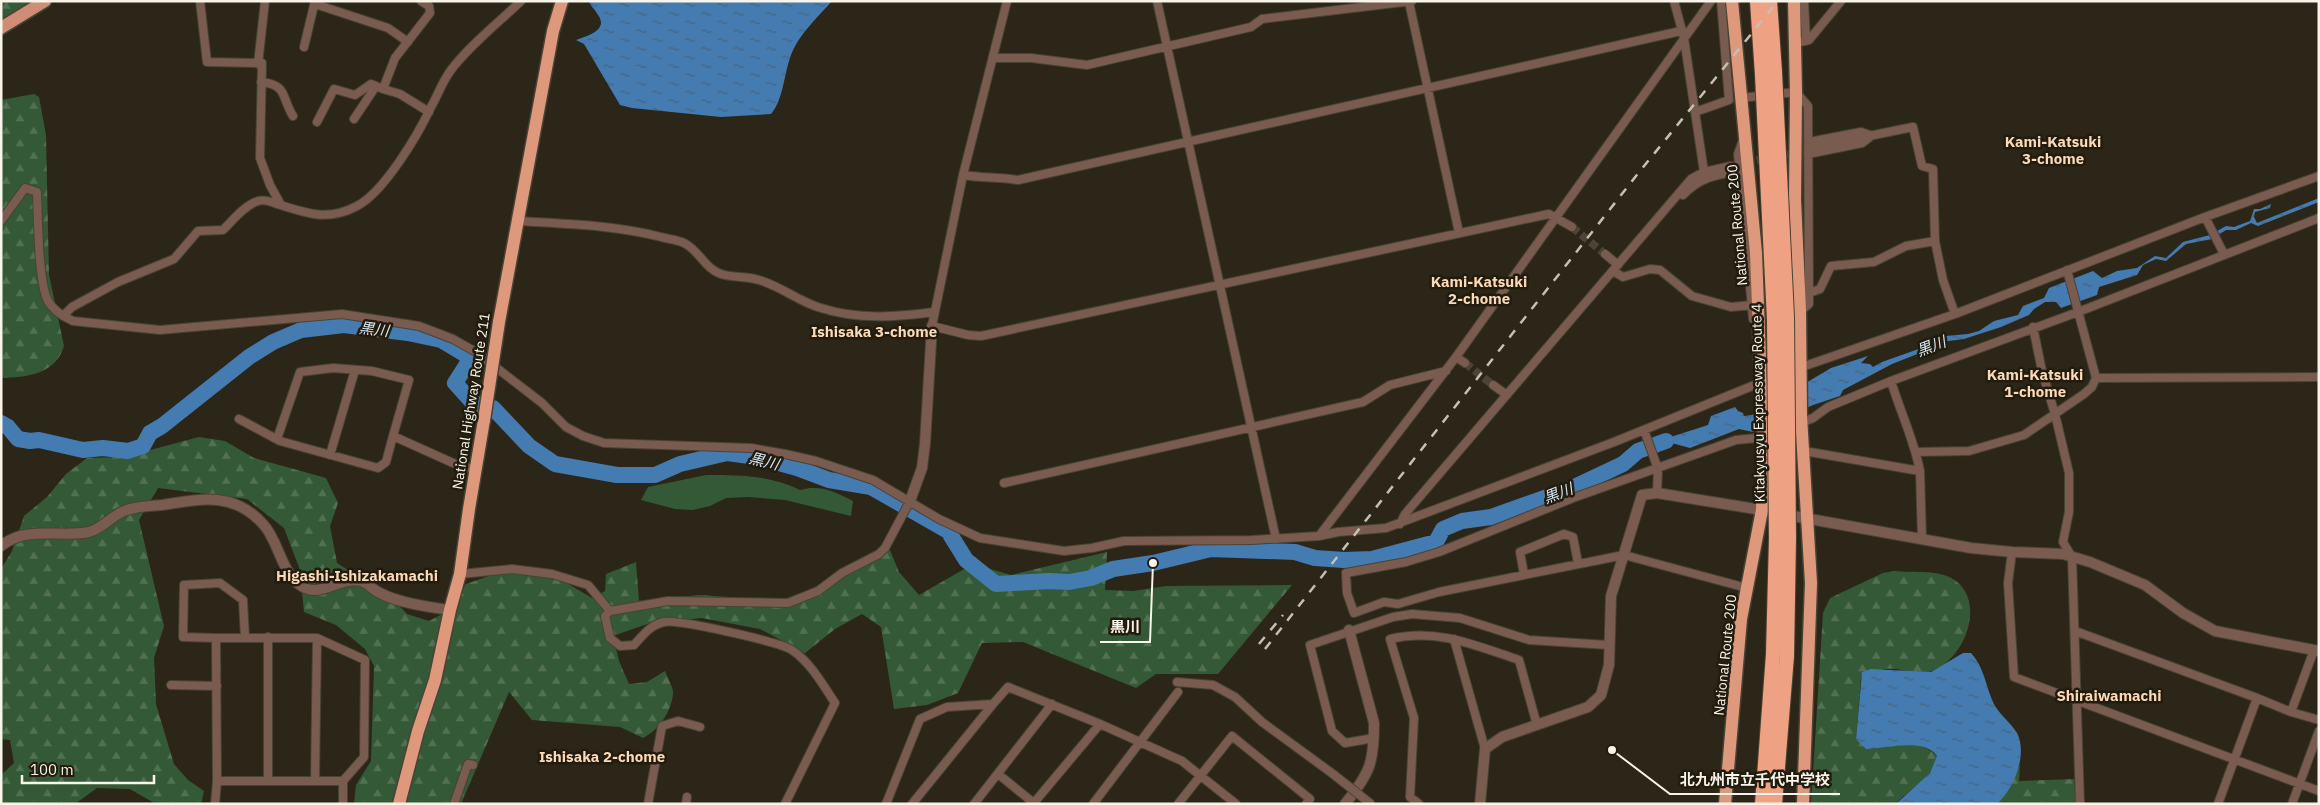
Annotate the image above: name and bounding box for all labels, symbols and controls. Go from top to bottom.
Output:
district label: Kami-Katsuki 3-chome [2005,132,2101,168]
street label: National Route 200 [1723,164,1751,286]
district label: Kami-Katsuki 2-chome [1431,272,1527,308]
street label: Kitakyusyu Expressway Route 4 [1747,304,1769,502]
street label: National Highway Route 211 [448,311,494,491]
water label: 黒川 [358,318,392,341]
district label: Ishisaka 3-chome [811,322,937,341]
water label: 黒川 [1914,331,1950,360]
district label: Kami-Katsuki 1-chome [1987,365,2083,401]
water label: 黒川 [747,448,783,474]
water label: 黒川 [1541,478,1577,507]
district label: Higashi-Ishizakamachi [276,566,438,585]
street label: National Route 200 [1710,594,1740,716]
callout: 黒川 [1100,612,1150,642]
text: 黒川 [1110,617,1140,636]
district label: Shiraiwamachi [2056,686,2162,705]
district label: Ishisaka 2-chome [539,747,665,766]
scale bar [22,752,155,784]
text: 100 m [30,760,74,779]
callout: 北九州市立千代中学校 [1670,764,1840,794]
text: 北九州市立千代中学校 [1680,770,1830,789]

